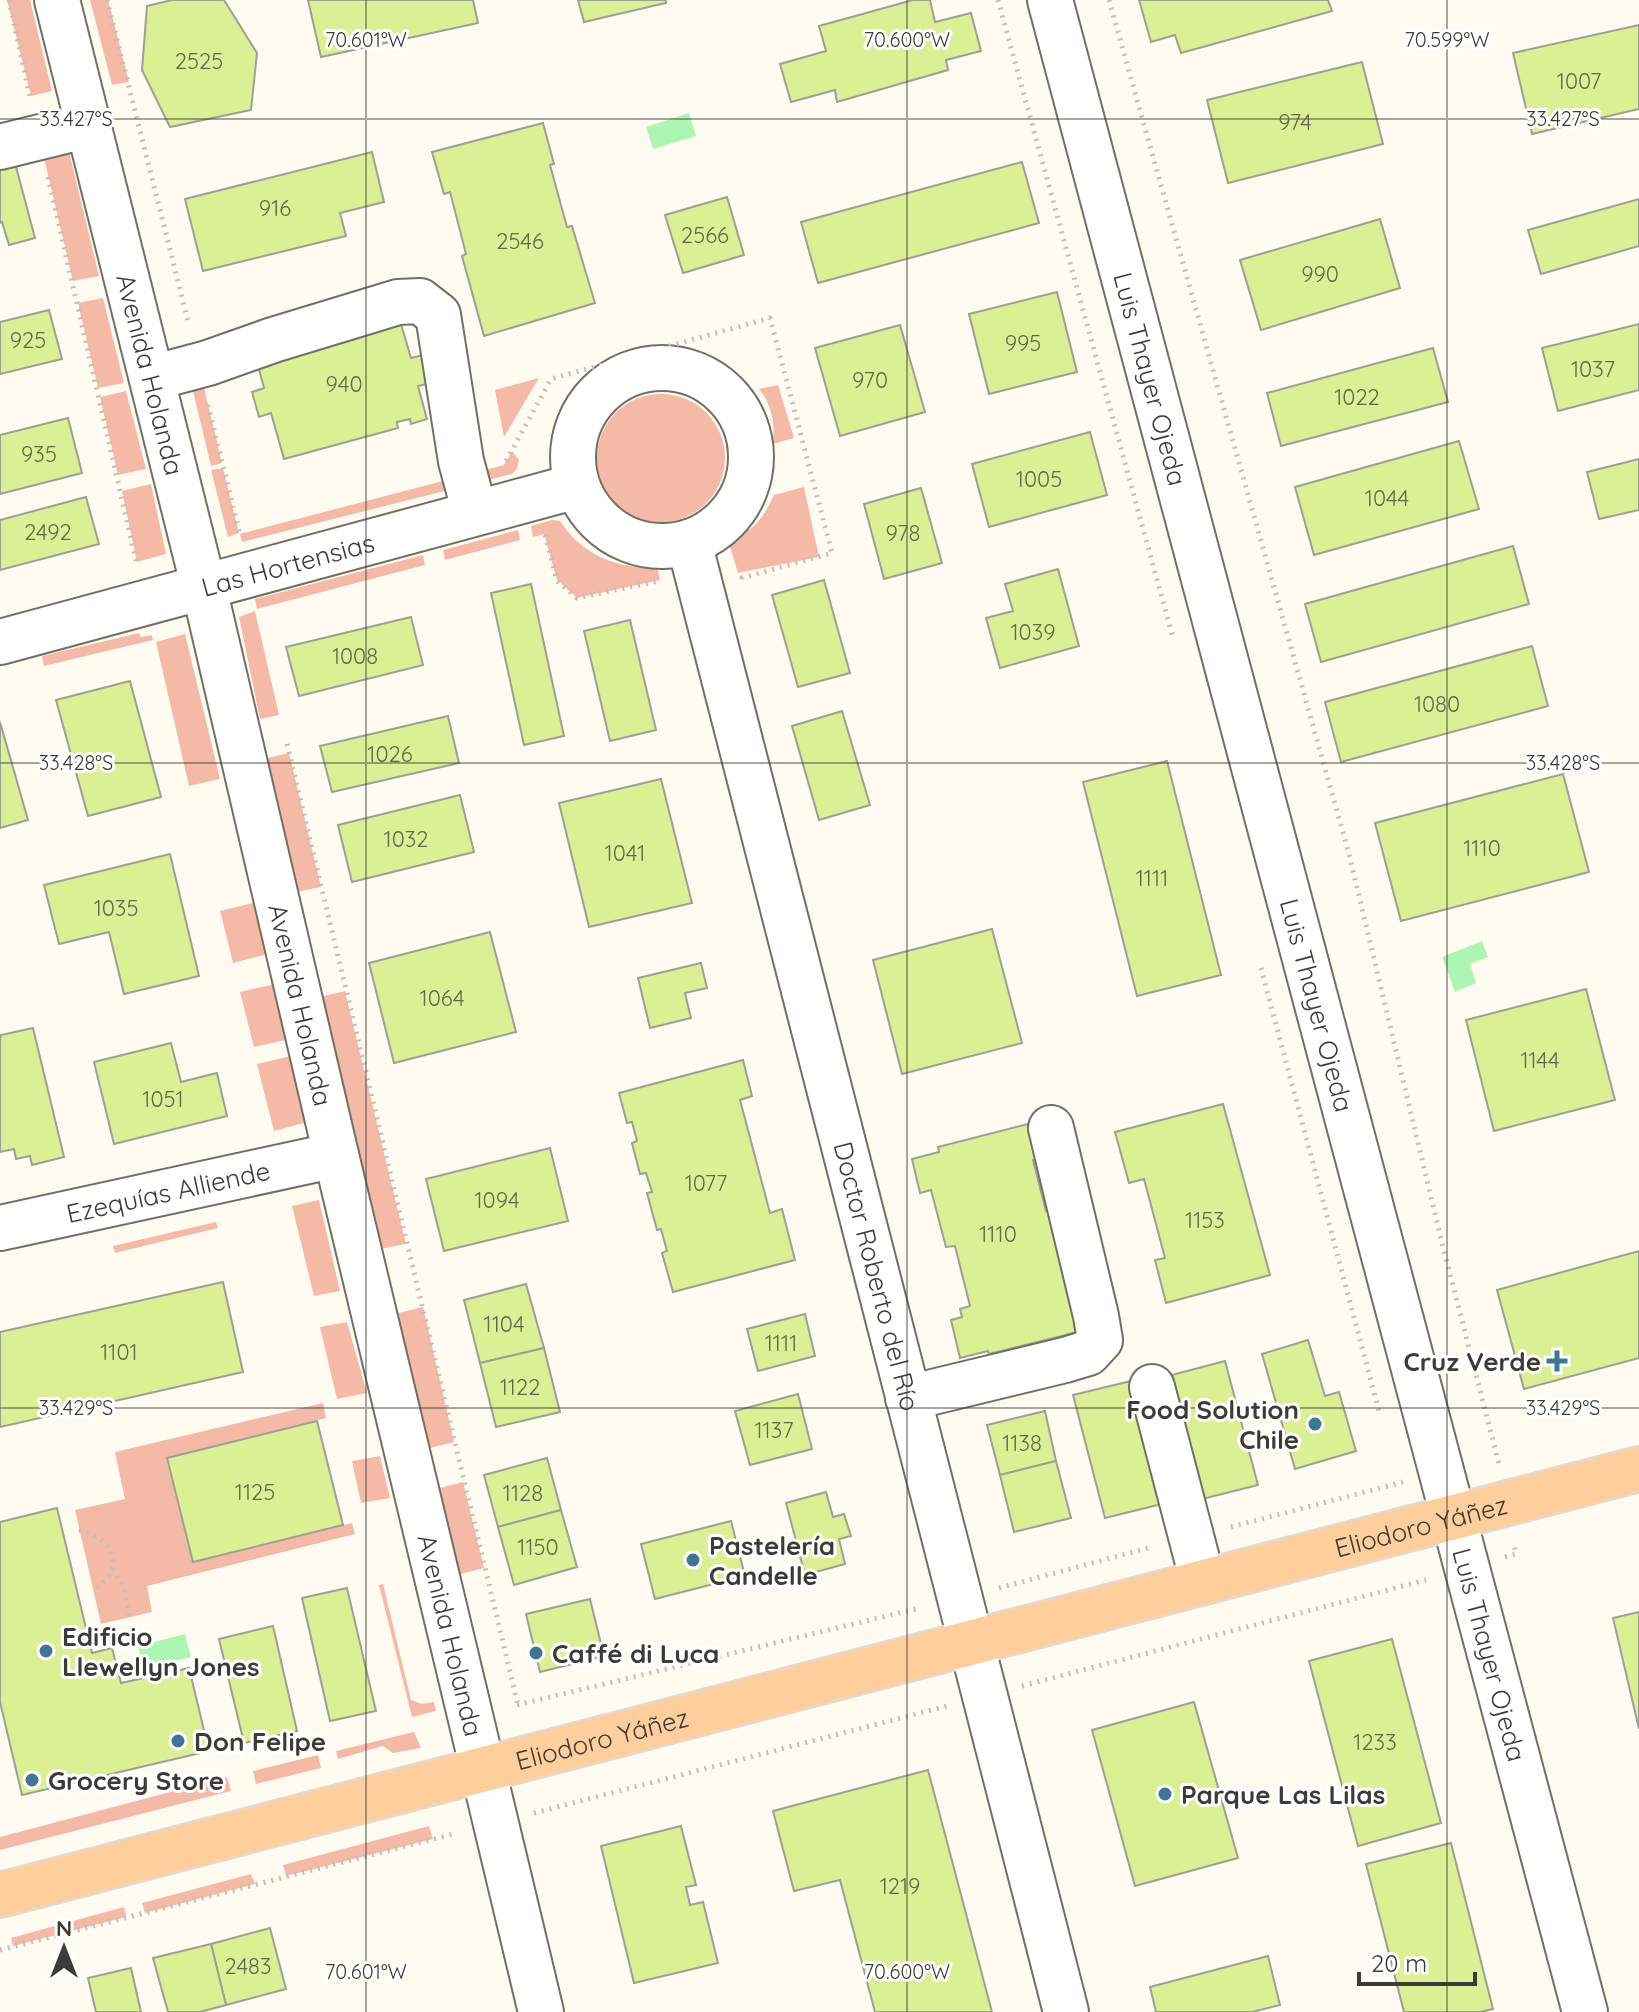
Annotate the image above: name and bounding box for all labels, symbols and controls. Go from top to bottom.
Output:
text: 70.601°W [325,27,407,52]
text: 70.600°W [864,27,950,52]
text: 70.599°W [1405,27,1489,52]
house number: 2525 [175,47,223,75]
house number: 1007 [1557,67,1601,95]
text: 33.427°S [39,106,113,131]
text: 33.427°S [1526,106,1600,131]
house number: 974 [1278,108,1312,136]
house number: 916 [259,194,291,222]
house number: 2566 [681,221,729,249]
house number: 2546 [496,227,544,255]
house number: 990 [1301,260,1339,288]
street label: Luis Thayer Ojeda [1107,269,1195,489]
street label: Avenida Holanda [110,270,192,479]
house number: 925 [10,326,46,354]
house number: 995 [1005,329,1041,357]
house number: 1037 [1571,355,1615,383]
house number: 970 [852,366,888,394]
house number: 940 [326,370,362,398]
house number: 1022 [1334,383,1380,411]
house number: 935 [21,440,57,468]
house number: 1005 [1016,465,1062,493]
house number: 1044 [1365,484,1409,512]
house number: 2492 [24,518,72,546]
house number: 978 [886,519,920,547]
street label: Las Hortensias [198,525,378,603]
house number: 1039 [1010,618,1056,646]
house number: 1008 [332,642,378,670]
house number: 1080 [1414,690,1460,718]
house number: 1026 [367,740,413,768]
text: 33.428°S [39,750,113,775]
text: 33.428°S [1526,750,1600,775]
house number: 1032 [384,825,428,853]
house number: 1110 [1463,834,1501,862]
house number: 1041 [605,839,645,867]
house number: 1111 [1136,864,1168,892]
house number: 1035 [94,894,138,922]
street label: Luis Thayer Ojeda [1273,895,1361,1115]
street label: Avenida Holanda [262,900,340,1109]
house number: 1064 [420,984,465,1012]
house number: 1144 [1520,1046,1560,1074]
house number: 1051 [142,1085,184,1113]
street label: Doctor Roberto del Río [827,1138,928,1414]
street label: Ezequías Alliende [63,1153,273,1230]
house number: 1077 [685,1169,727,1197]
house number: 1094 [474,1186,520,1214]
house number: 1153 [1185,1206,1225,1234]
house number: 1110 [979,1220,1017,1248]
house number: 1104 [484,1310,524,1338]
house number: 1111 [765,1329,797,1357]
house number: 1101 [100,1338,138,1366]
place label: Cruz Verde [1404,1345,1541,1378]
marker: Cruz Verde [1548,1352,1566,1370]
house number: 1122 [500,1373,540,1401]
place label: Food Solution Chile [1126,1393,1299,1456]
text: 33.429°S [39,1395,113,1420]
text: 33.429°S [1526,1395,1600,1420]
marker: Food Solution Chile [1306,1415,1324,1433]
house number: 1137 [754,1416,794,1444]
house number: 1138 [1002,1429,1042,1457]
house number: 1125 [235,1478,275,1506]
house number: 1128 [503,1479,543,1507]
street label: Eliodoro Yáñez [1331,1487,1511,1564]
place label: Pastelería Candelle [709,1529,835,1592]
street label: Avenida Holanda [411,1531,491,1739]
house number: 1150 [517,1533,559,1561]
street label: Luis Thayer Ojeda [1446,1544,1534,1765]
marker: Pastelería Candelle [684,1551,702,1569]
place label: Edificio Llewellyn Jones [62,1620,260,1683]
place label: Caffé di Luca [552,1637,719,1670]
marker: Edificio Llewellyn Jones [37,1642,55,1660]
marker: Caffé di Luca [527,1644,545,1662]
street label: Eliodoro Yáñez [512,1700,692,1777]
place label: Don Felipe [194,1725,326,1758]
house number: 1233 [1353,1728,1397,1756]
marker: Don Felipe [169,1732,187,1750]
place label: Grocery Store [48,1764,224,1797]
marker: Grocery Store [23,1771,41,1789]
place label: Parque Las Lilas [1181,1778,1385,1811]
marker: Parque Las Lilas [1156,1785,1174,1803]
house number: 1219 [880,1872,920,1900]
north arrow [24,1908,104,1988]
text: N [56,1914,72,1942]
scale bar [1359,1936,1475,1986]
text: 20 m [1371,1948,1427,1978]
house number: 2483 [225,1952,271,1980]
text: 70.601°W [325,1959,407,1984]
text: 70.600°W [864,1959,950,1984]

